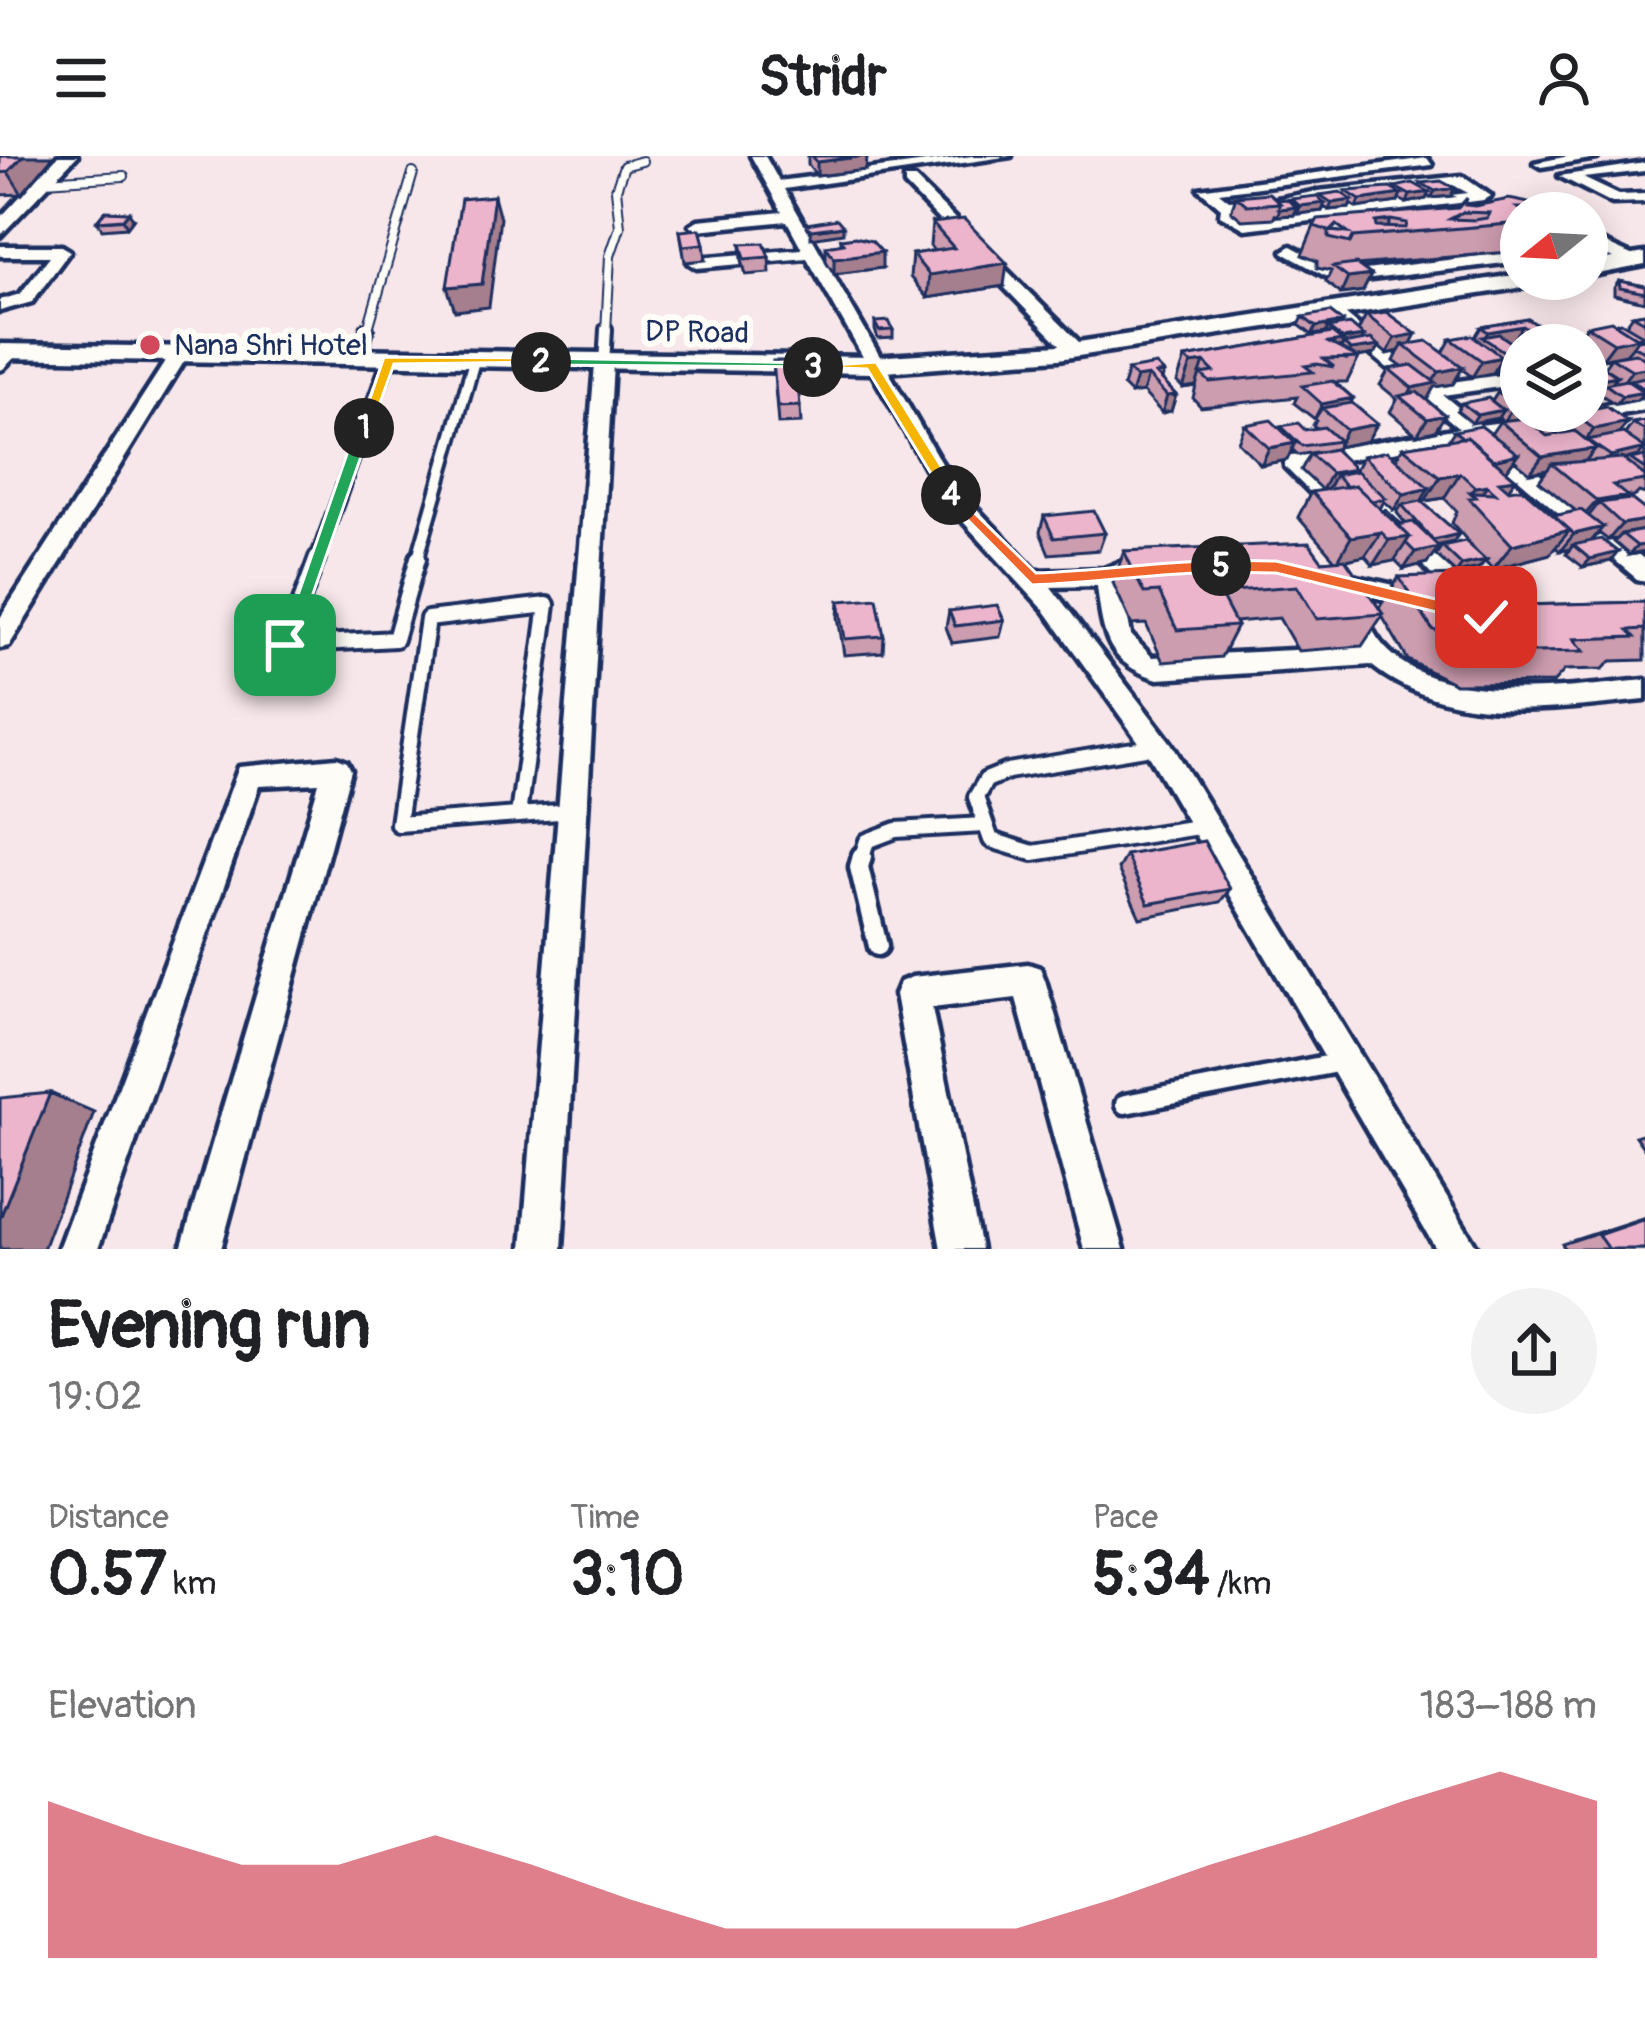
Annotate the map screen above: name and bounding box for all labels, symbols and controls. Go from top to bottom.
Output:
text: Stridr [759,44,886,112]
icon: menu [48,45,114,111]
icon: person [1531,45,1597,111]
north arrow [1500,192,1608,300]
map controls [1500,192,1608,432]
street label: DP Road [645,313,749,352]
button: layers [1500,324,1608,432]
place label: Nana Shri Hotel [174,327,368,364]
marker: Nana Shri Hotel [137,332,163,358]
pin: 2 [511,332,571,392]
pin: 3 [783,337,843,397]
text: 2 [532,341,550,382]
text: 3 [804,346,822,387]
pin: 1 [334,398,394,458]
text: 1 [358,407,370,448]
pin: 4 [921,465,981,525]
text: 4 [941,474,961,515]
pin: 5 [1191,536,1251,596]
text: 5 [1212,545,1230,586]
pin [1435,566,1537,668]
icon: check [1453,584,1519,650]
pin [234,594,336,696]
icon: arrive [252,612,318,678]
text: Evening run [48,1285,371,1368]
button: share [1471,1288,1597,1414]
text: 19:02 [48,1372,142,1421]
text: Distance [48,1497,169,1538]
text: Time [570,1497,639,1538]
text: Pace [1093,1497,1158,1538]
text: 0.57 [48,1538,166,1613]
text: 3:10 [570,1538,684,1613]
text: 5:34 [1093,1538,1209,1613]
text: km [166,1563,217,1604]
text: /km [1209,1563,1272,1604]
text: Elevation [48,1681,197,1730]
text: 183–188 m [1420,1681,1597,1730]

